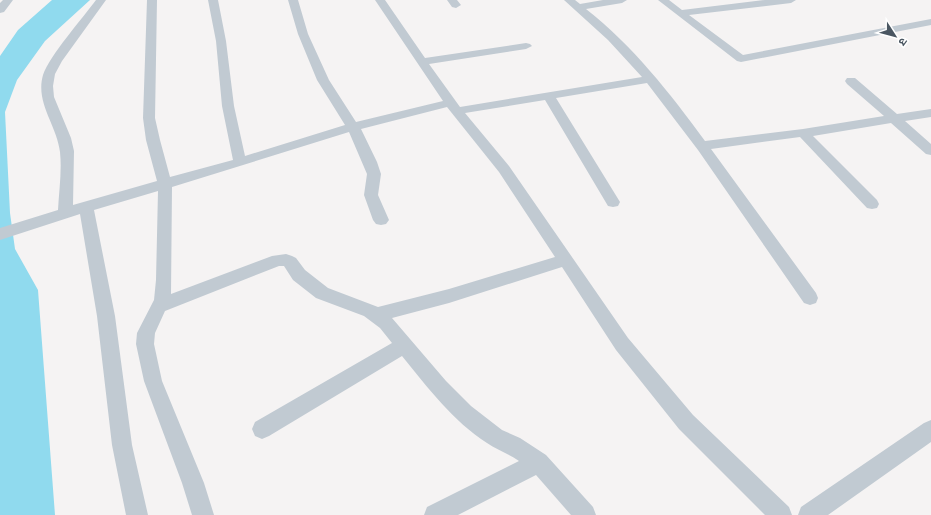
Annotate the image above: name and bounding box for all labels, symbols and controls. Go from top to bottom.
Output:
north arrow [875,16,915,56]
text: उ [895,35,911,49]

